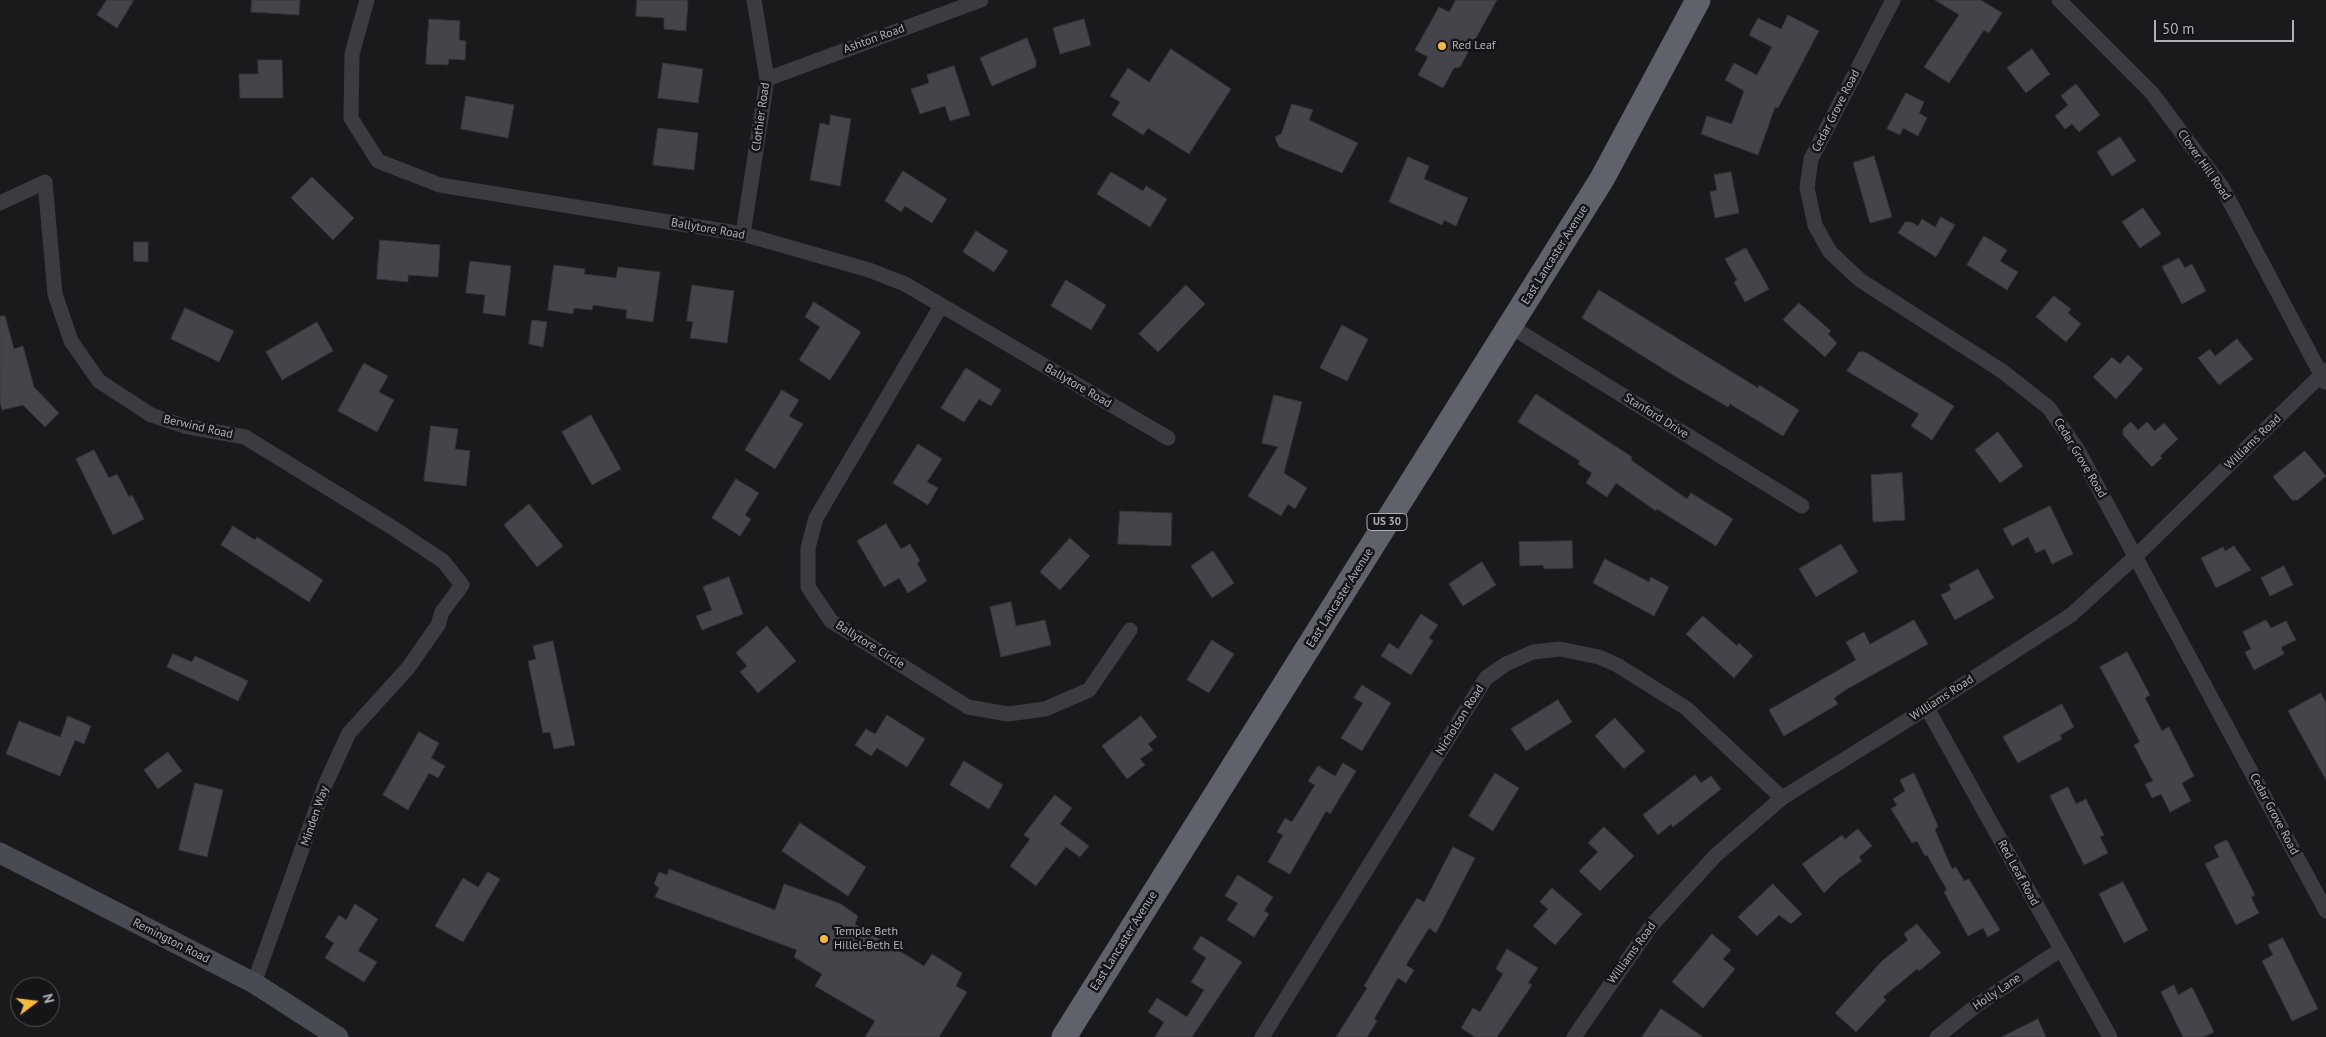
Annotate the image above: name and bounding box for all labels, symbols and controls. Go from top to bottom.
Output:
scale bar [2156,10,2296,42]
text: 50 m [2162,19,2195,38]
street label: Ashton Road [841,21,907,57]
place label: Red Leaf [1452,39,1496,53]
marker: Red Leaf [1436,40,1448,52]
street label: Cedar Grove Road [1809,68,1863,154]
street label: Clothier Road [749,82,773,152]
street label: Clover Hill Road [2174,127,2234,203]
street label: East Lancaster Avenue [1519,203,1591,307]
street label: Ballytore Road [670,215,746,243]
street label: Ballytore Road [1042,361,1114,411]
street label: Stanford Drive [1621,390,1691,442]
street label: Berwind Road [162,412,234,442]
street label: Williams Road [2222,412,2284,472]
street label: Cedar Grove Road [2051,416,2109,500]
road number: US 30 [1367,514,1407,530]
street label: East Lancaster Avenue [1304,546,1376,650]
street label: Ballytore Circle [833,618,907,672]
street label: Williams Road [1908,672,1976,724]
street label: Nicholson Road [1433,682,1487,758]
street label: Cedar Grove Road [2246,771,2302,857]
street label: Minden Way [298,784,332,848]
street label: Red Leaf Road [1994,838,2042,908]
street label: East Lancaster Avenue [1088,889,1160,993]
street label: Remington Road [130,915,212,967]
street label: Williams Road [1605,919,1659,987]
place label: Temple Beth Hillel-Beth El [834,925,903,953]
marker: Temple Beth Hillel-Beth El [818,933,830,945]
street label: Holly Lane [1970,971,2024,1013]
north arrow [10,977,60,1027]
text: N [39,992,58,1005]

